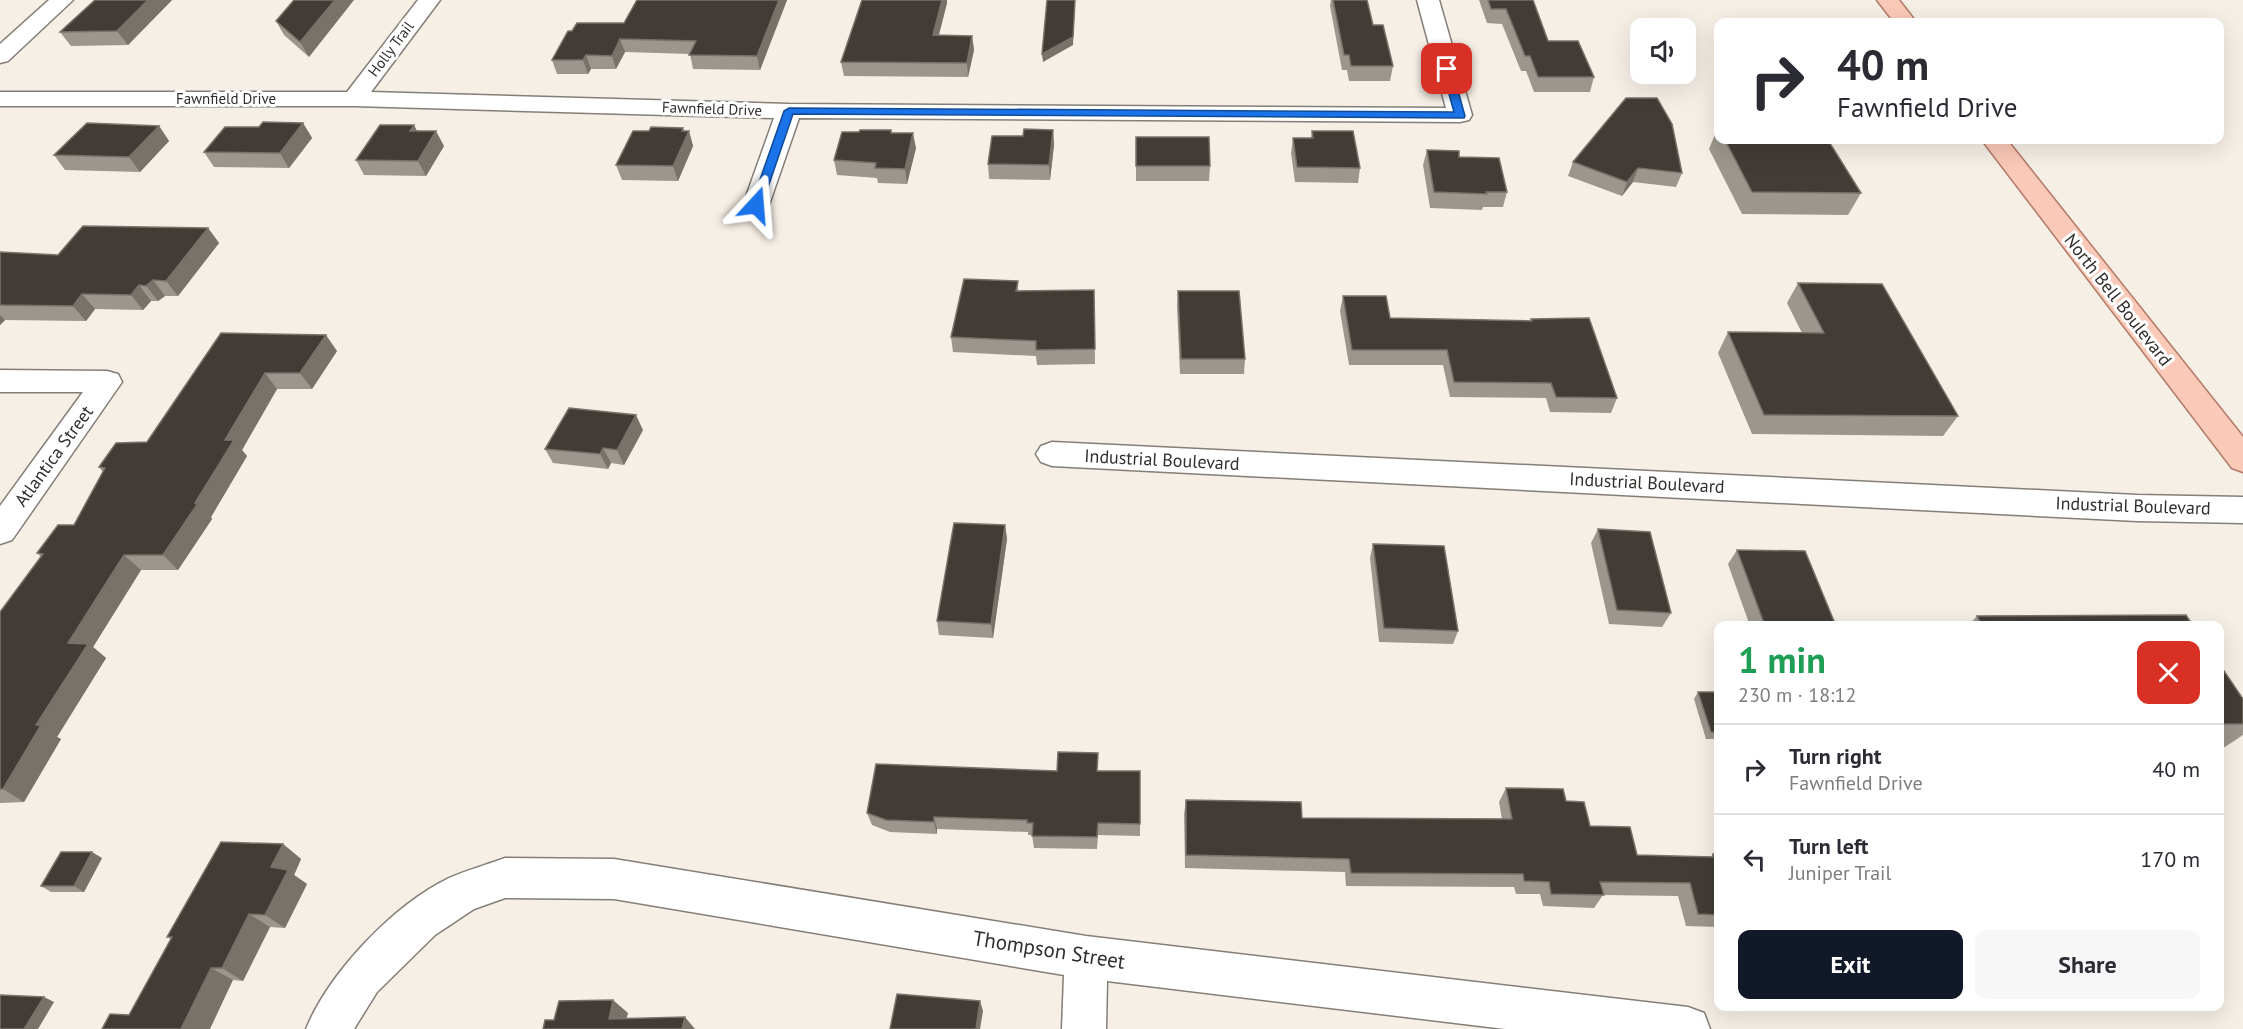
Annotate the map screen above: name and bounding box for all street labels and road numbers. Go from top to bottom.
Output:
street label: Holly Trail [364,17,418,80]
street label: Fawnfield Drive [176,89,276,108]
street label: Fawnfield Drive [662,97,762,120]
street label: North Bell Boulevard [2060,229,2177,370]
street label: Atlantica Street [9,401,98,511]
street label: Industrial Boulevard [1084,444,1240,475]
street label: Industrial Boulevard [1569,467,1725,498]
street label: Industrial Boulevard [2055,491,2211,520]
street label: Thompson Street [971,924,1127,975]

